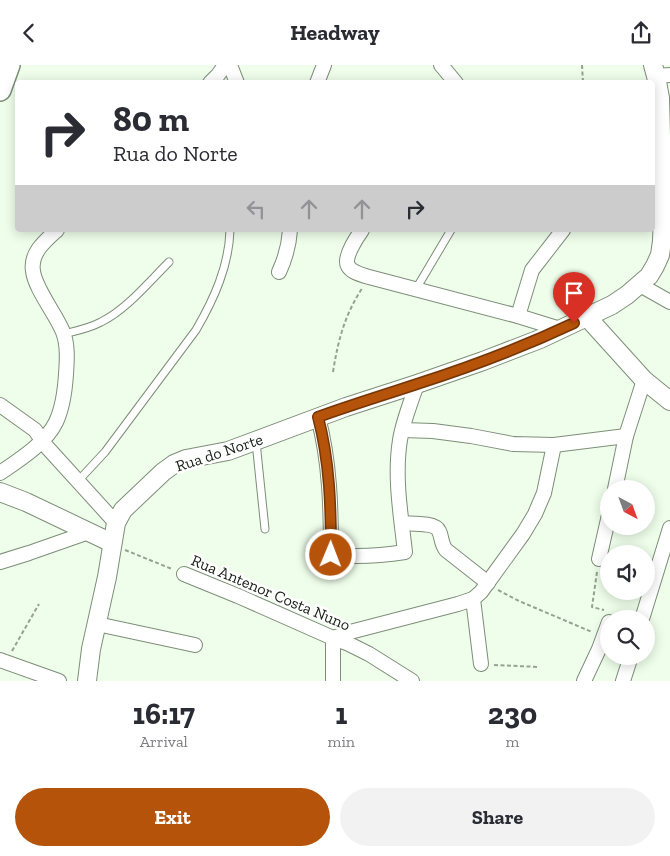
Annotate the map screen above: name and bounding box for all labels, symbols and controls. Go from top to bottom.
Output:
icon: back [15,19,43,47]
text: Headway [290,19,380,46]
icon: share [627,19,655,47]
text: 80 m [113,98,189,140]
icon: right [30,100,95,165]
text: Rua do Norte [113,140,238,167]
icon: left [242,195,270,223]
icon: ahead [295,195,323,223]
icon: ahead [348,195,376,223]
icon: right [401,195,429,223]
pin [553,272,595,323]
icon: arrive [560,279,588,307]
street label: Rua do Norte [173,429,265,476]
north arrow [600,480,655,535]
map controls [600,480,655,665]
position arrow [304,528,356,580]
button: sound [600,545,655,600]
street label: Rua Antenor Costa Nuno [188,550,353,635]
button: search [600,610,655,665]
text: 16:17 [133,696,195,732]
text: 1 [335,696,347,732]
text: 230 [488,696,537,732]
text: Arrival [140,732,188,751]
text: min [328,732,355,751]
text: m [506,732,519,751]
button: Exit [15,788,330,846]
button: Share [340,788,655,846]

